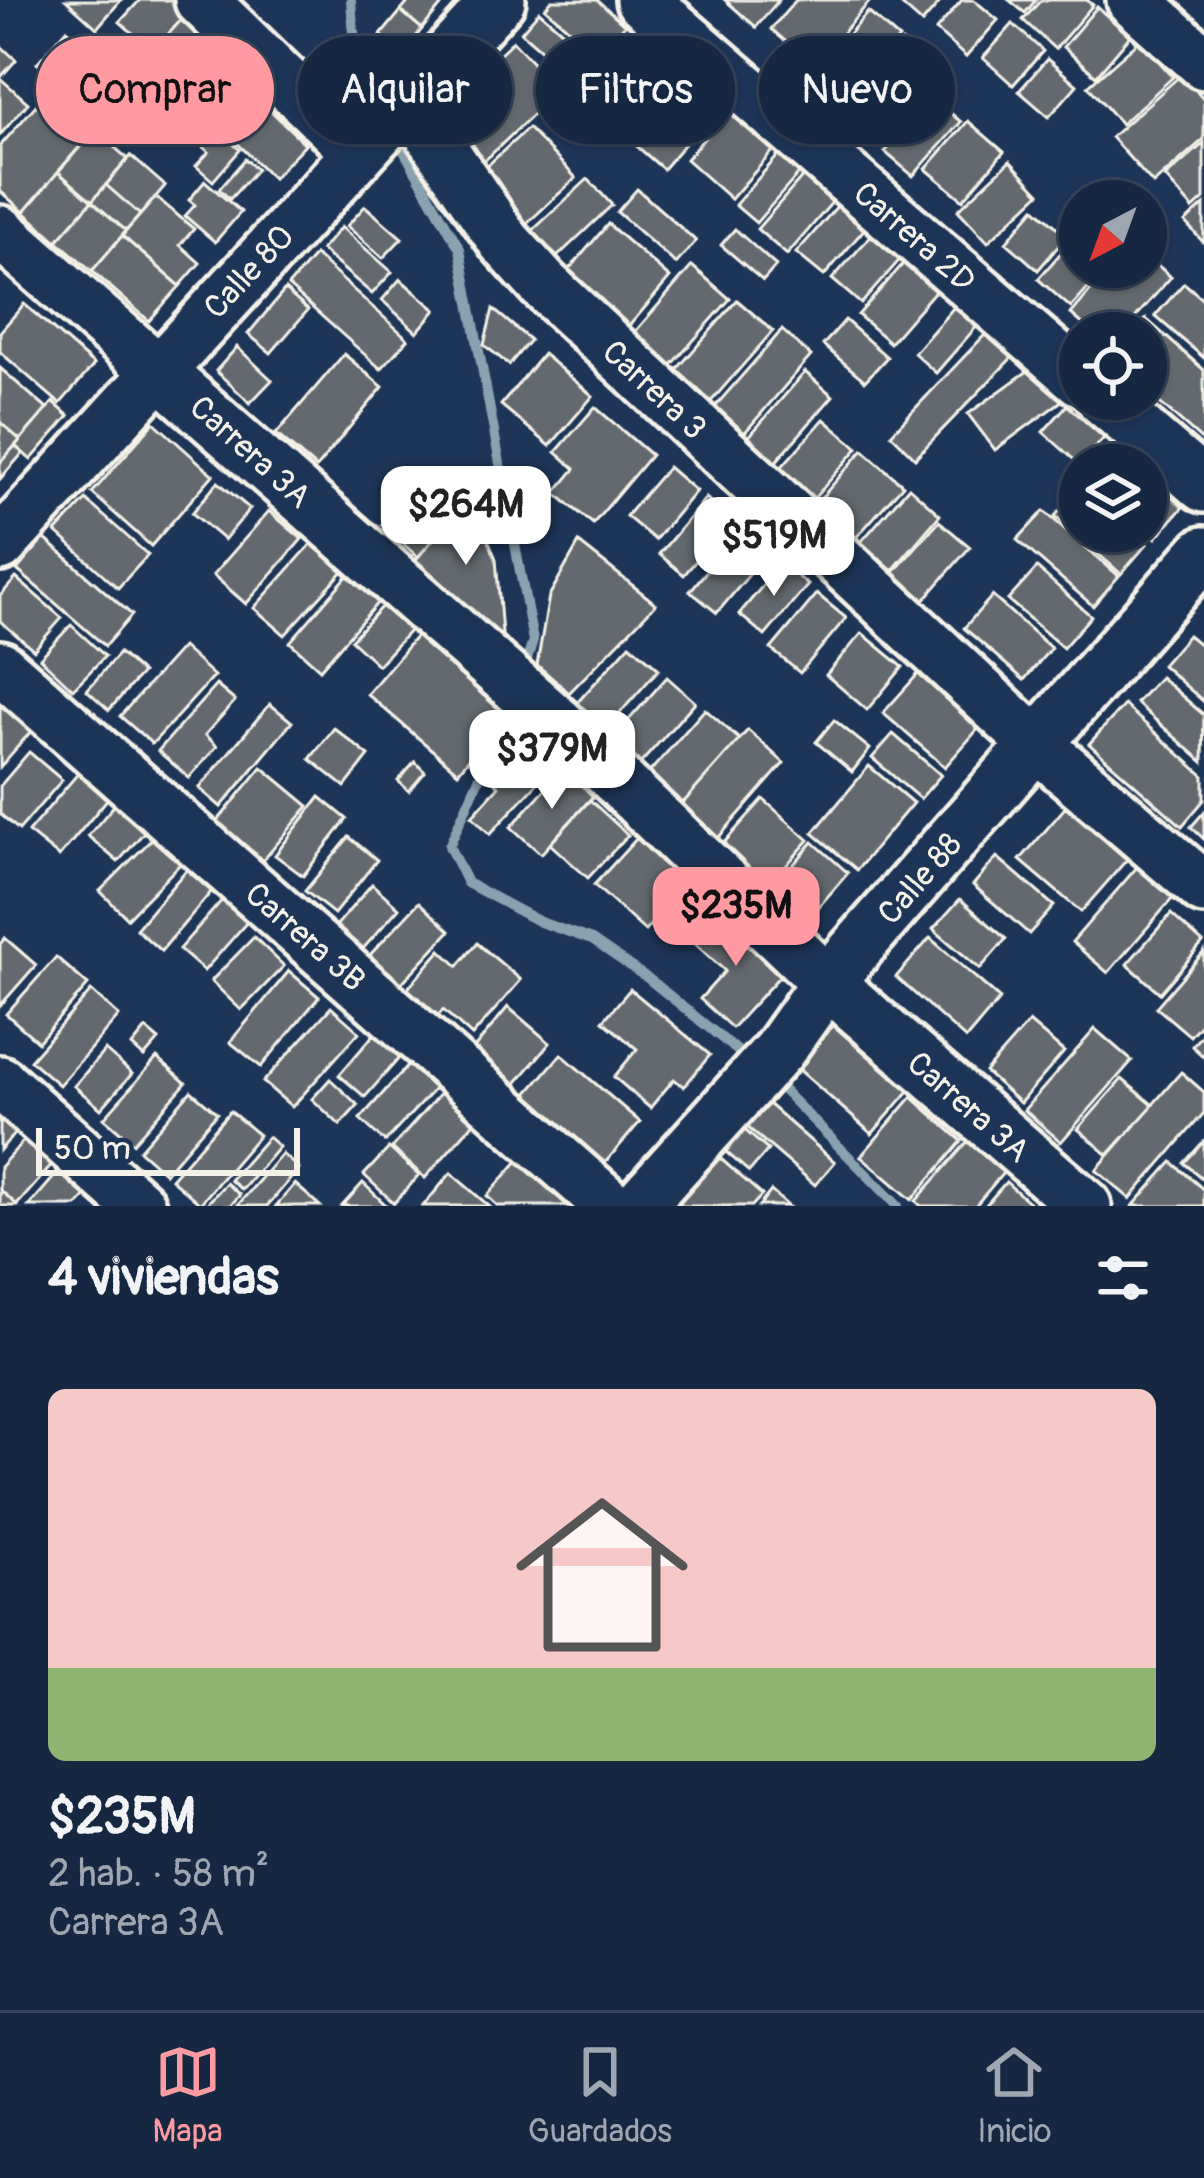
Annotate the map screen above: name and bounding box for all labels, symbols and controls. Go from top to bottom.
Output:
chip: Comprar [36,36,274,144]
chip: Alquilar [298,36,512,144]
chip: Filtros [536,36,735,144]
chip: Nuevo [759,36,955,144]
street label: Carrera 2D [845,173,983,301]
north arrow [1059,180,1167,288]
map controls [1059,180,1167,552]
street label: Calle 80 [195,216,303,328]
button: locate [1059,312,1167,420]
street label: Carrera 3 [593,332,715,449]
street label: Carrera 3A [181,387,319,517]
button: layers [1059,444,1167,552]
pin: $264M [382,466,550,568]
text: $264M [408,480,524,529]
pin: $519M [690,497,858,599]
text: $519M [721,511,827,560]
pin: $379M [468,710,636,812]
text: $379M [496,724,608,773]
street label: Calle 88 [869,825,971,933]
pin: $235M [652,867,820,969]
street label: Carrera 3B [236,874,374,1001]
text: $235M [680,881,792,930]
street label: Carrera 3A [898,1043,1038,1171]
scale bar [36,1122,300,1175]
text: 50 m [54,1128,131,1169]
icon: filters [1090,1245,1156,1311]
text: 4 viviendas [48,1246,279,1310]
icon: home [494,1467,710,1683]
text: $235M [48,1785,195,1849]
text: 2 hab. · 58 m² [48,1849,269,1898]
text: Carrera 3A [48,1898,224,1947]
tab: Mapa [153,2039,223,2152]
tab: Guardados [528,2039,672,2152]
tab: Inicio [977,2039,1051,2152]

